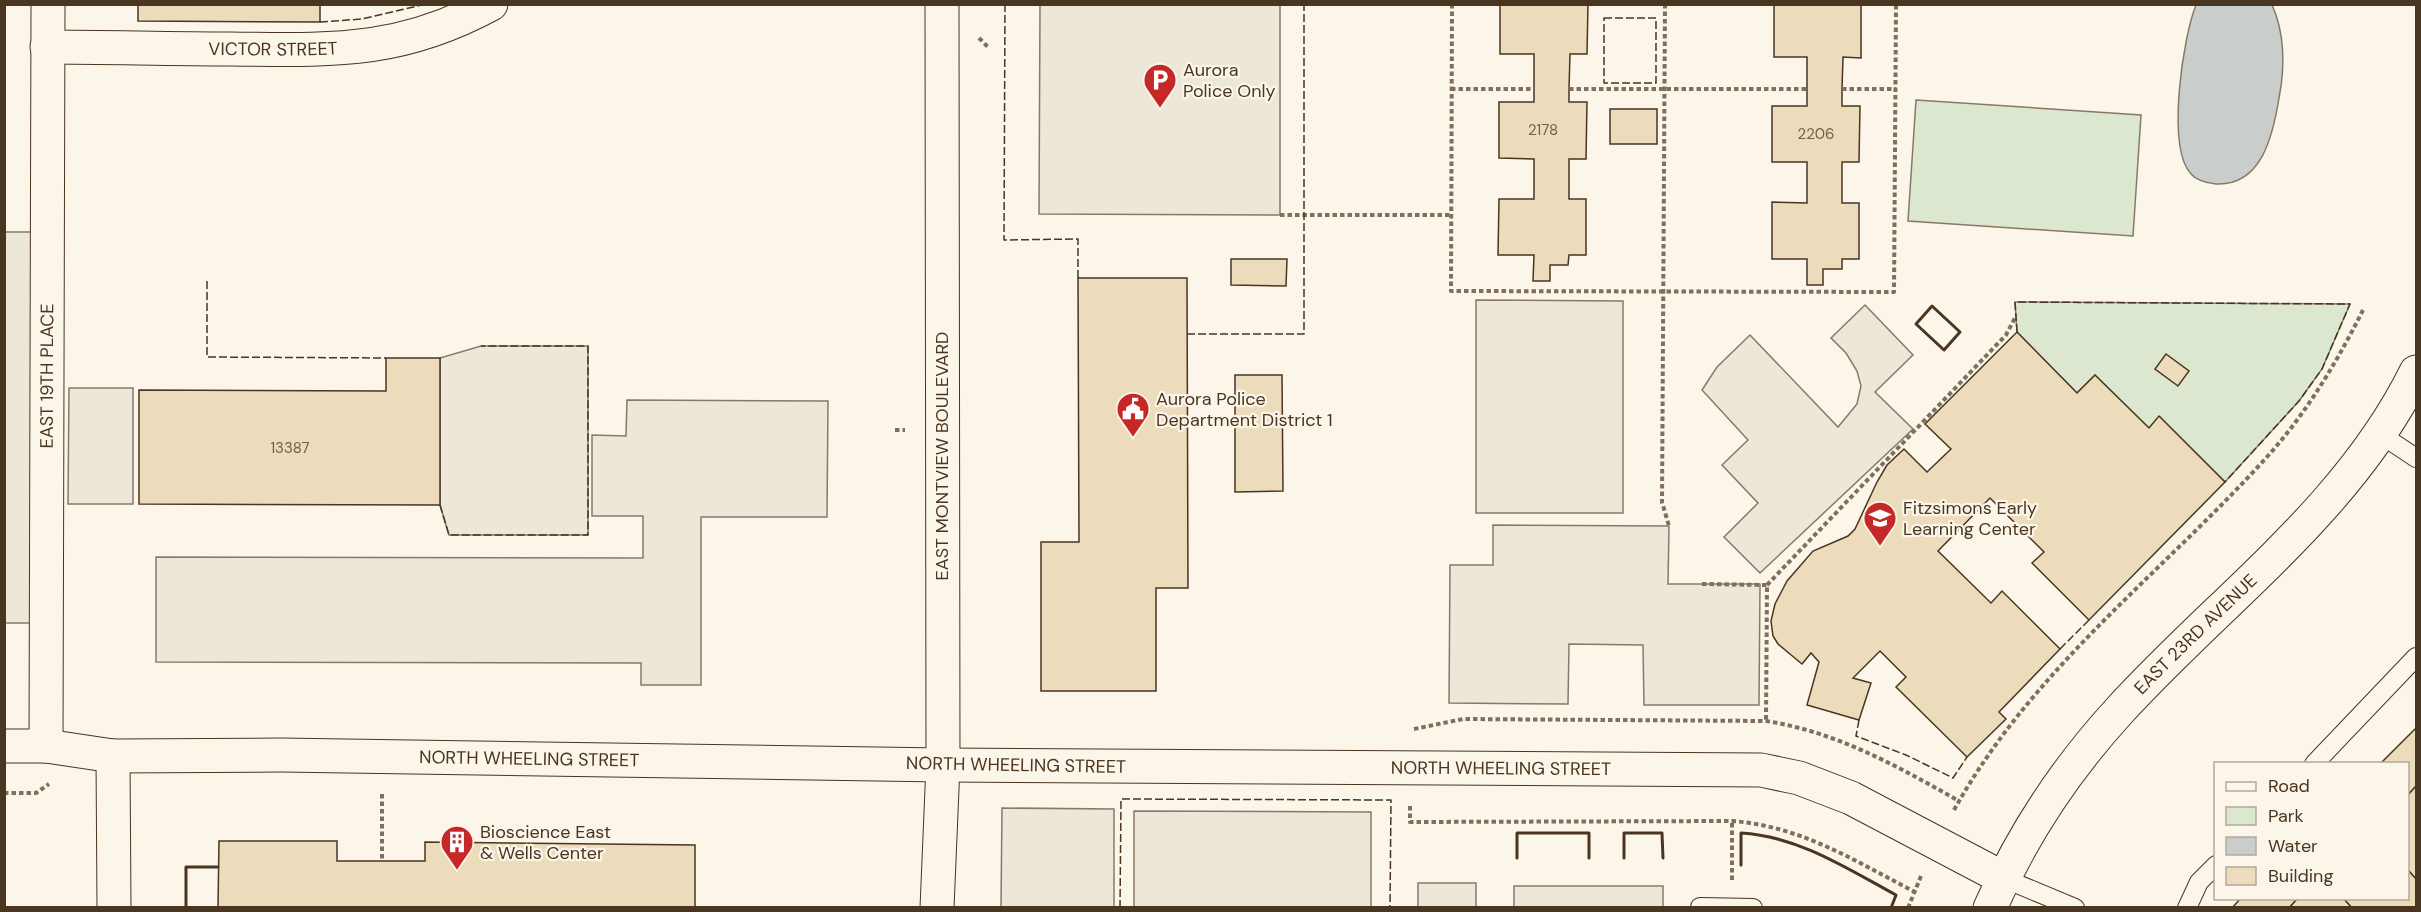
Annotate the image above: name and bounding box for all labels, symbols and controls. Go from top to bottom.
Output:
street label: VICTOR STREET [208,36,338,62]
place label: Aurora Police Only [1183,58,1276,103]
parking icon: Aurora Police Only [1142,62,1178,109]
house number: 2178 [1528,120,1558,140]
house number: 2206 [1798,124,1834,144]
street label: EAST 19TH PLACE [35,304,59,449]
street label: EAST MONTVIEW BOULEVARD [930,332,954,580]
place label: Aurora Police Department District 1 [1156,387,1333,432]
public building icon: Aurora Police Department District 1 [1115,391,1151,438]
house number: 13387 [270,438,310,458]
place label: Fitzsimons Early Learning Center [1903,496,2037,541]
school or university icon: Fitzsimons Early Learning Center [1862,500,1898,547]
street label: EAST 23RD AVENUE [2129,569,2262,700]
street label: NORTH WHEELING STREET [419,745,640,772]
street label: NORTH WHEELING STREET [906,751,1126,779]
street label: NORTH WHEELING STREET [1391,756,1611,781]
legend [2214,762,2409,900]
text: Road [2268,774,2310,798]
text: Park [2268,804,2304,828]
place label: Bioscience East & Wells Center [480,820,611,865]
building icon: Bioscience East & Wells Center [439,824,475,871]
text: Water [2268,834,2318,858]
text: Building [2268,864,2333,888]

